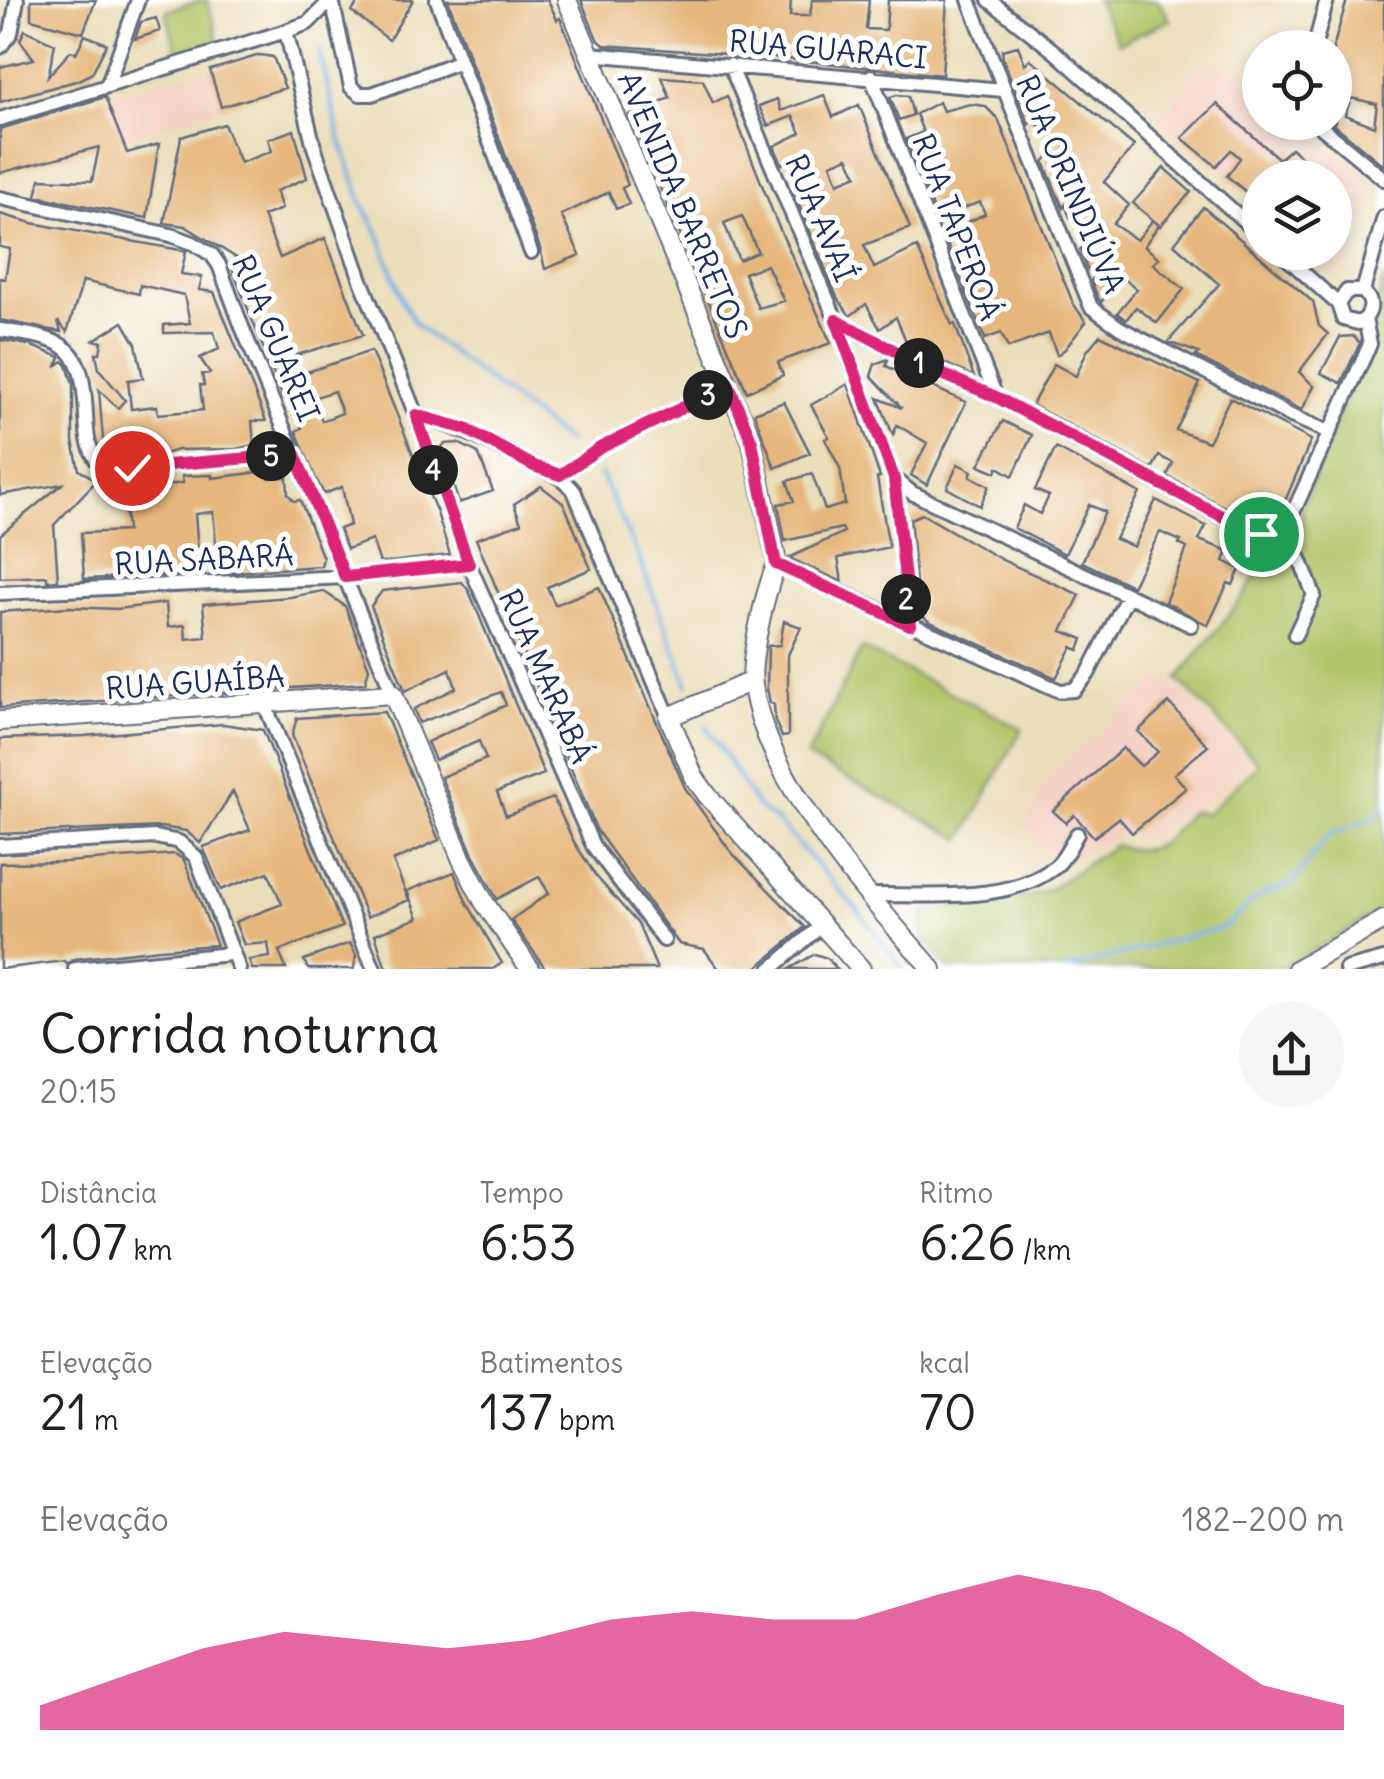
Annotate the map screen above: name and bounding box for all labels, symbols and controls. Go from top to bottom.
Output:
street label: RUA GUARACI [727,21,929,77]
map controls [1242,30,1352,270]
button: locate [1242,30,1352,140]
street label: AVENIDA BARRETOS [610,66,756,344]
street label: RUA ORINDIÚVA [1008,69,1135,299]
street label: RUA TAPEROÁ [904,128,1011,326]
street label: RUA AVAÍ [777,149,865,287]
button: layers [1242,160,1352,270]
street label: RUA GUAREI [224,249,328,427]
pin: 1 [894,338,944,388]
text: 1 [913,345,925,381]
pin: 3 [683,370,733,420]
text: 3 [700,377,716,413]
pin [90,426,175,511]
pin: 5 [246,431,296,481]
text: 5 [263,438,279,474]
icon: check [105,441,160,496]
pin: 4 [408,445,458,495]
text: 4 [425,452,441,488]
pin [1219,492,1304,577]
icon: arrive [1234,507,1289,562]
street label: RUA SABARÁ [113,534,294,583]
pin: 2 [881,574,931,624]
text: 2 [898,581,914,617]
street label: RUA MARABÁ [491,583,602,769]
street label: RUA GUAÍBA [104,657,286,707]
text: Corrida noturna [40,999,439,1068]
button: share [1239,1002,1344,1107]
text: 20:15 [40,1071,117,1112]
text: Distância [40,1175,157,1211]
text: Tempo [480,1175,564,1211]
text: Ritmo [919,1175,993,1211]
text: 1.07 [40,1211,127,1274]
text: 6:53 [480,1211,577,1274]
text: 6:26 [919,1211,1016,1274]
text: km [127,1232,172,1268]
text: /km [1016,1232,1071,1268]
text: Elevação [40,1345,153,1381]
text: Batimentos [480,1345,623,1381]
text: kcal [919,1345,970,1381]
text: 21 [40,1381,87,1444]
text: 137 [480,1381,552,1444]
text: 70 [919,1381,977,1444]
text: m [87,1402,118,1438]
text: bpm [552,1402,615,1438]
text: Elevação [40,1499,169,1540]
text: 182–200 m [1182,1499,1344,1540]

